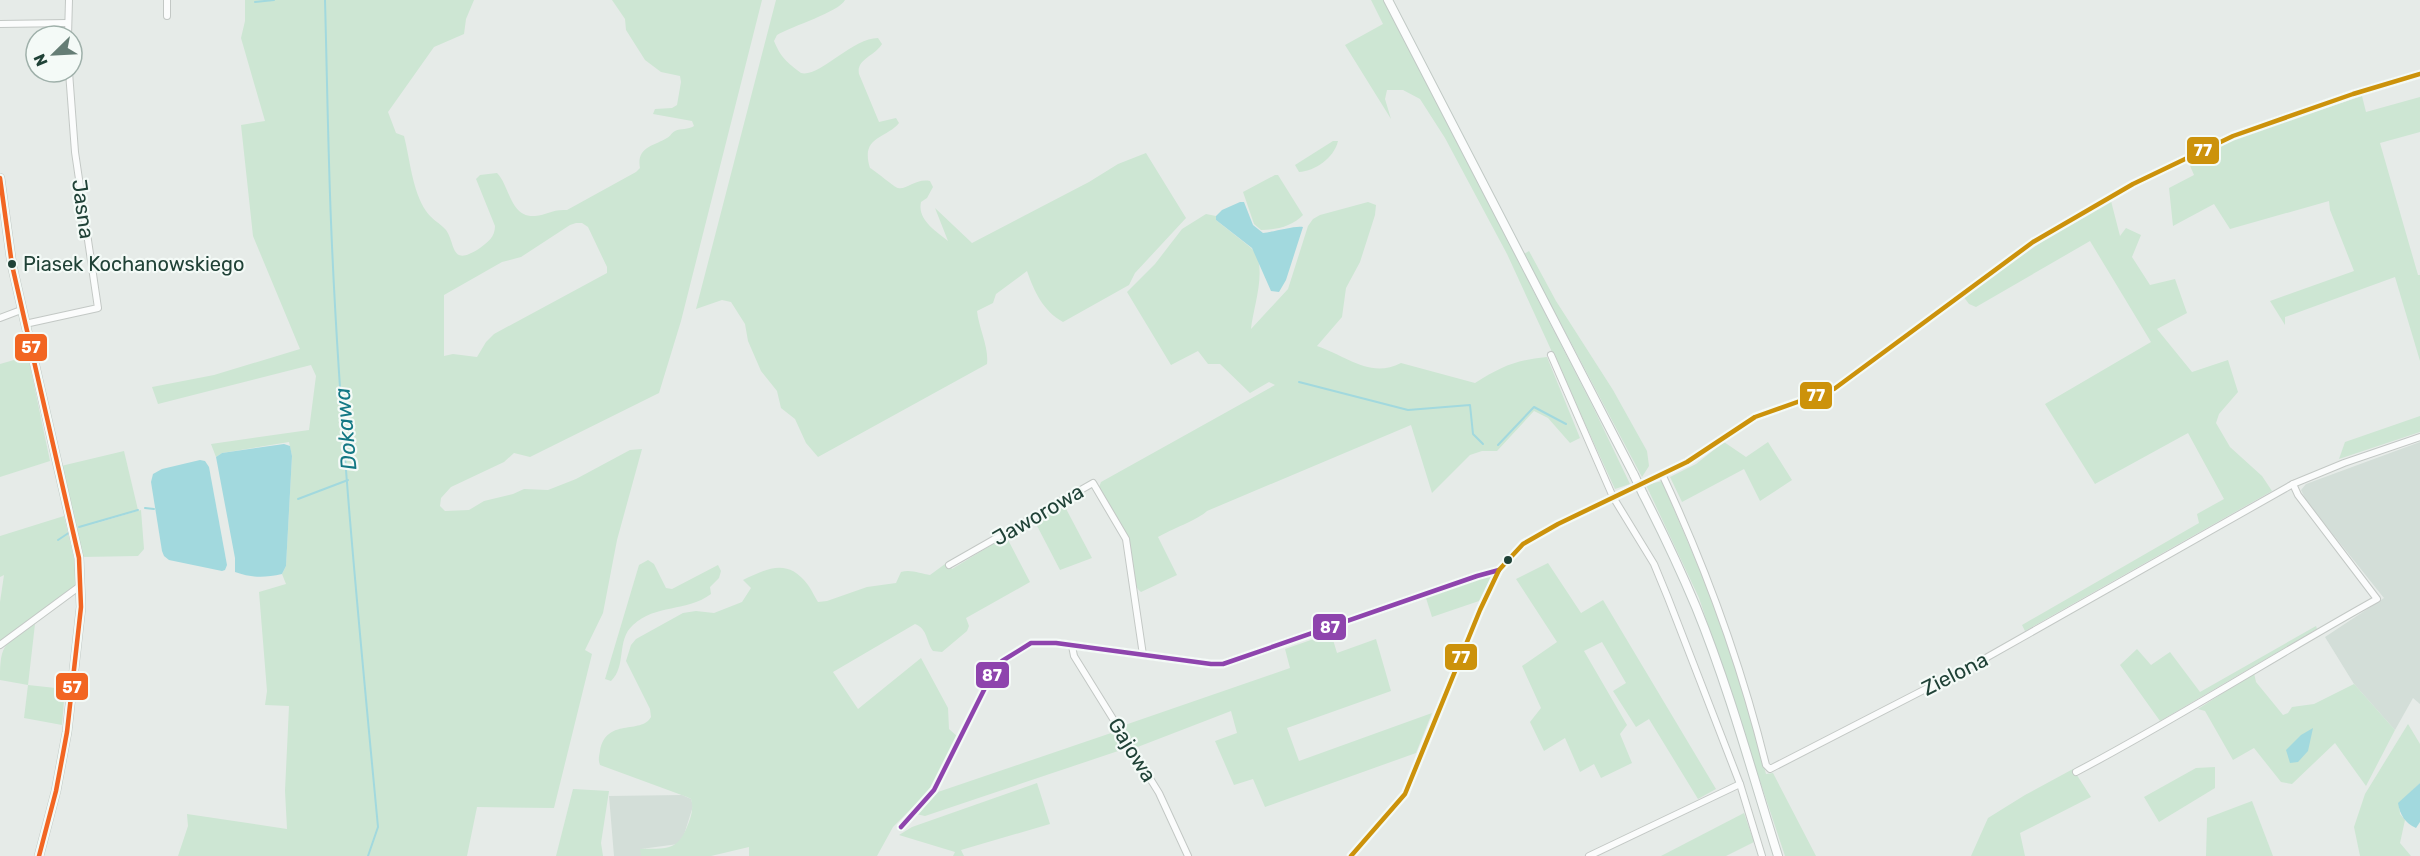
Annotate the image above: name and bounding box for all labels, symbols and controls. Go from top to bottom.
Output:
north arrow [24,24,84,84]
text: N [30,51,52,69]
line badge: 77 [2186,136,2220,165]
text: 77 [2194,141,2212,160]
street label: Jasna [67,178,100,240]
place label: Piasek Kochanowskiego [23,252,244,276]
marker: Piasek Kochanowskiego [6,258,18,270]
line badge: 57 [14,333,48,362]
text: 57 [21,338,41,357]
line badge: 77 [1799,381,1833,410]
text: 77 [1807,386,1825,405]
water label: Dokawa [328,387,363,471]
street label: Jaworowa [988,478,1088,551]
unlabelled marker [1502,554,1514,566]
line badge: 87 [1312,613,1347,641]
text: 87 [1320,618,1340,637]
line badge: 77 [1444,643,1478,671]
street label: Zielona [1918,646,1992,701]
text: 77 [1452,648,1470,667]
line badge: 87 [975,661,1010,689]
text: 87 [982,666,1002,685]
line badge: 57 [55,672,89,701]
text: 57 [62,678,82,697]
street label: Gajowa [1103,713,1162,787]

